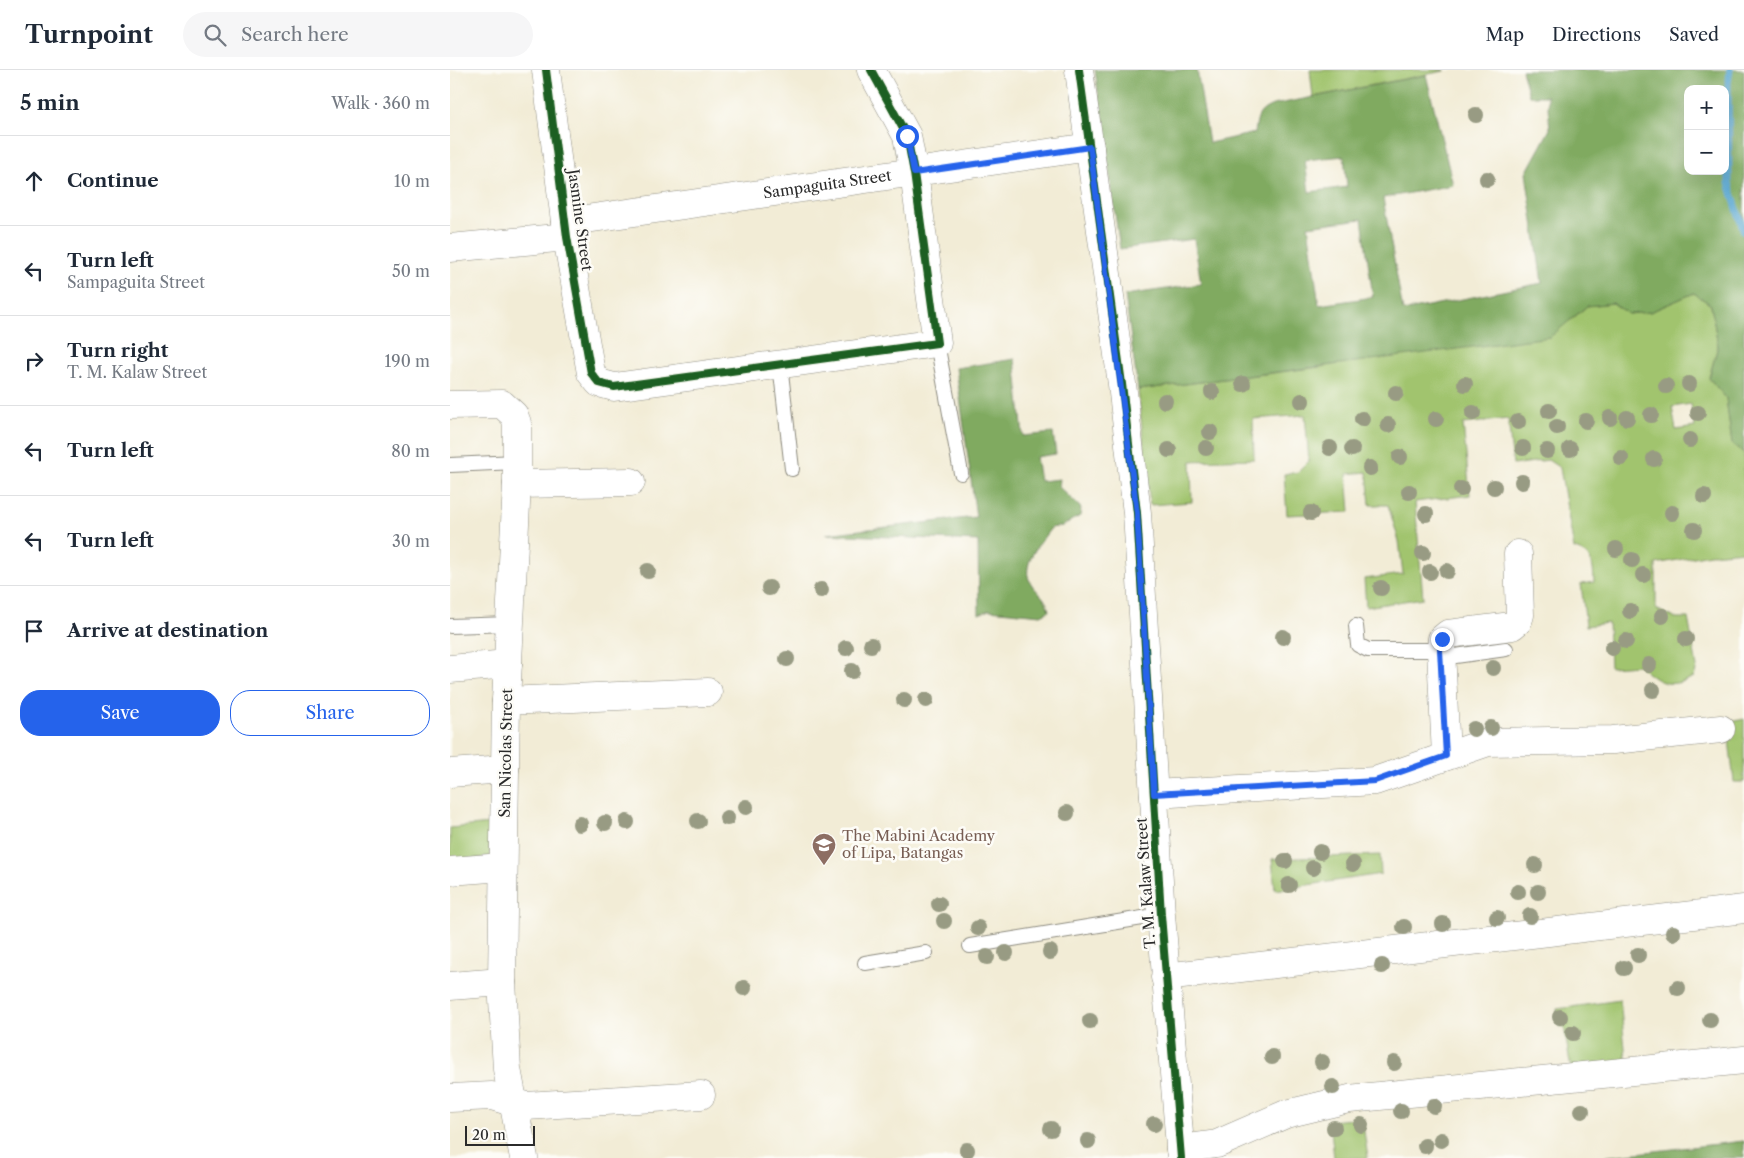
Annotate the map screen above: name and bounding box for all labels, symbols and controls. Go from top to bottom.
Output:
search box [183,12,533,57]
text: Turnpoint [25,20,153,49]
icon: search [201,21,229,49]
text: Search here [241,23,349,46]
text: Map [1485,24,1524,46]
text: Directions [1552,24,1641,46]
text: Saved [1669,24,1719,46]
map controls [1684,85,1729,175]
button: + [1684,85,1729,130]
text: 5 min [20,90,80,115]
text: Walk · 360 m [331,93,430,113]
route start [896,125,919,148]
button: − [1684,130,1729,175]
street label: Sampaguita Street [762,165,893,203]
street label: Jasmine Street [564,166,597,273]
icon: ahead [20,167,48,195]
text: Continue [67,169,159,192]
text: 10 m [394,171,430,191]
text: Turn left [67,249,154,272]
icon: left [20,257,48,285]
text: 50 m [392,261,430,281]
text: Sampaguita Street [67,272,205,292]
text: Turn right [67,339,168,362]
icon: right [20,347,48,375]
text: 190 m [385,351,430,371]
text: T. M. Kalaw Street [67,362,207,382]
icon: left [20,437,48,465]
text: Turn left [67,439,154,462]
text: 80 m [391,441,430,461]
icon: left [20,527,48,555]
text: Turn left [67,529,154,552]
text: 30 m [392,531,430,551]
icon: arrive [20,617,48,645]
text: Arrive at destination [67,619,268,642]
route end [1431,628,1454,651]
street label: San Nicolas Street [495,687,516,818]
button: Save [20,690,220,736]
button: Share [230,690,430,736]
street label: T. M. Kalaw Street [1131,816,1160,949]
place label: The Mabini Academy of Lipa, Batangas [842,826,996,862]
school or university icon: The Mabini Academy of Lipa, Batangas [811,832,837,866]
scale bar [465,1123,535,1146]
text: 20 m [472,1126,506,1144]

